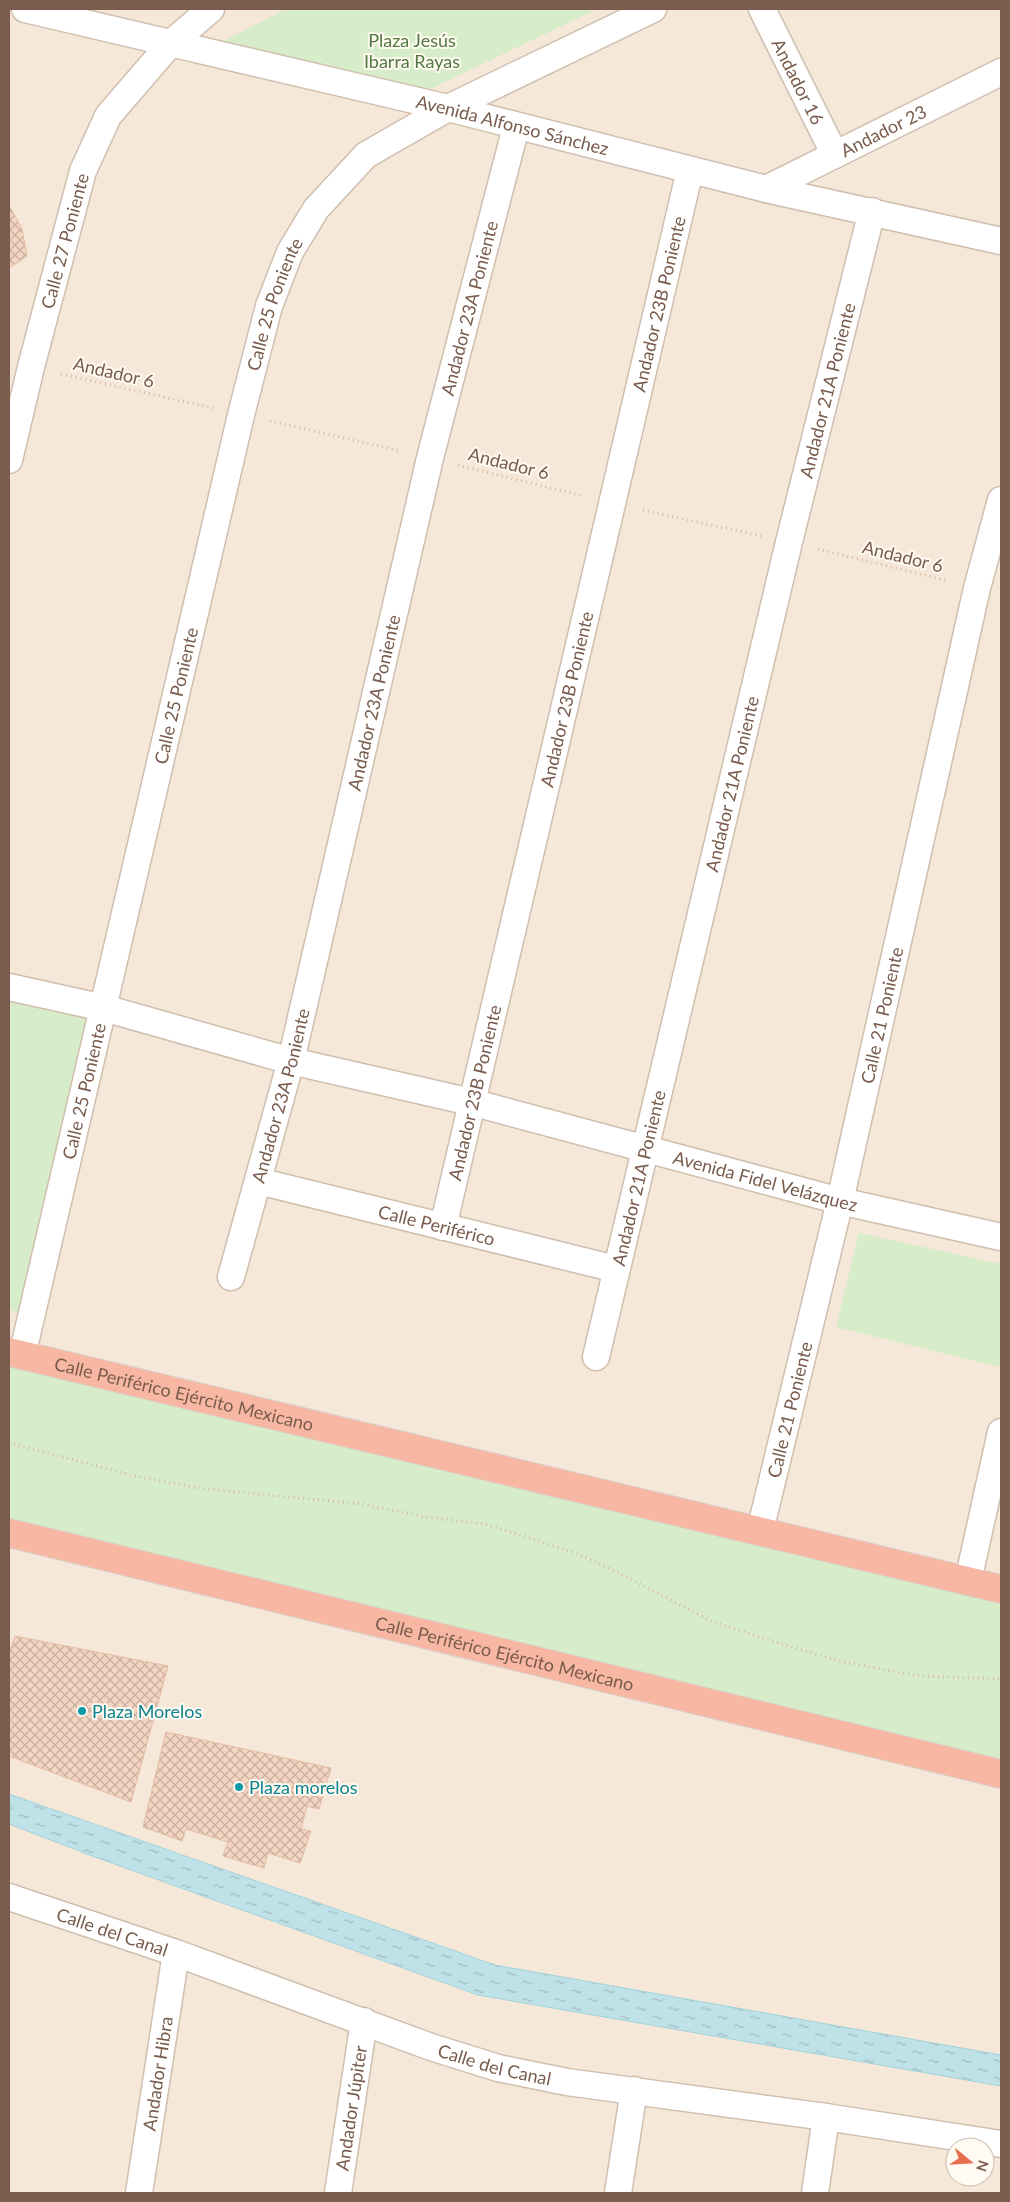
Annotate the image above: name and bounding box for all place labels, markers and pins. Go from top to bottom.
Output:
place label: Plaza Morelos [92,1700,202,1722]
marker: Plaza Morelos [76,1705,88,1717]
place label: Plaza morelos [249,1776,358,1798]
marker: Plaza morelos [233,1781,245,1793]

